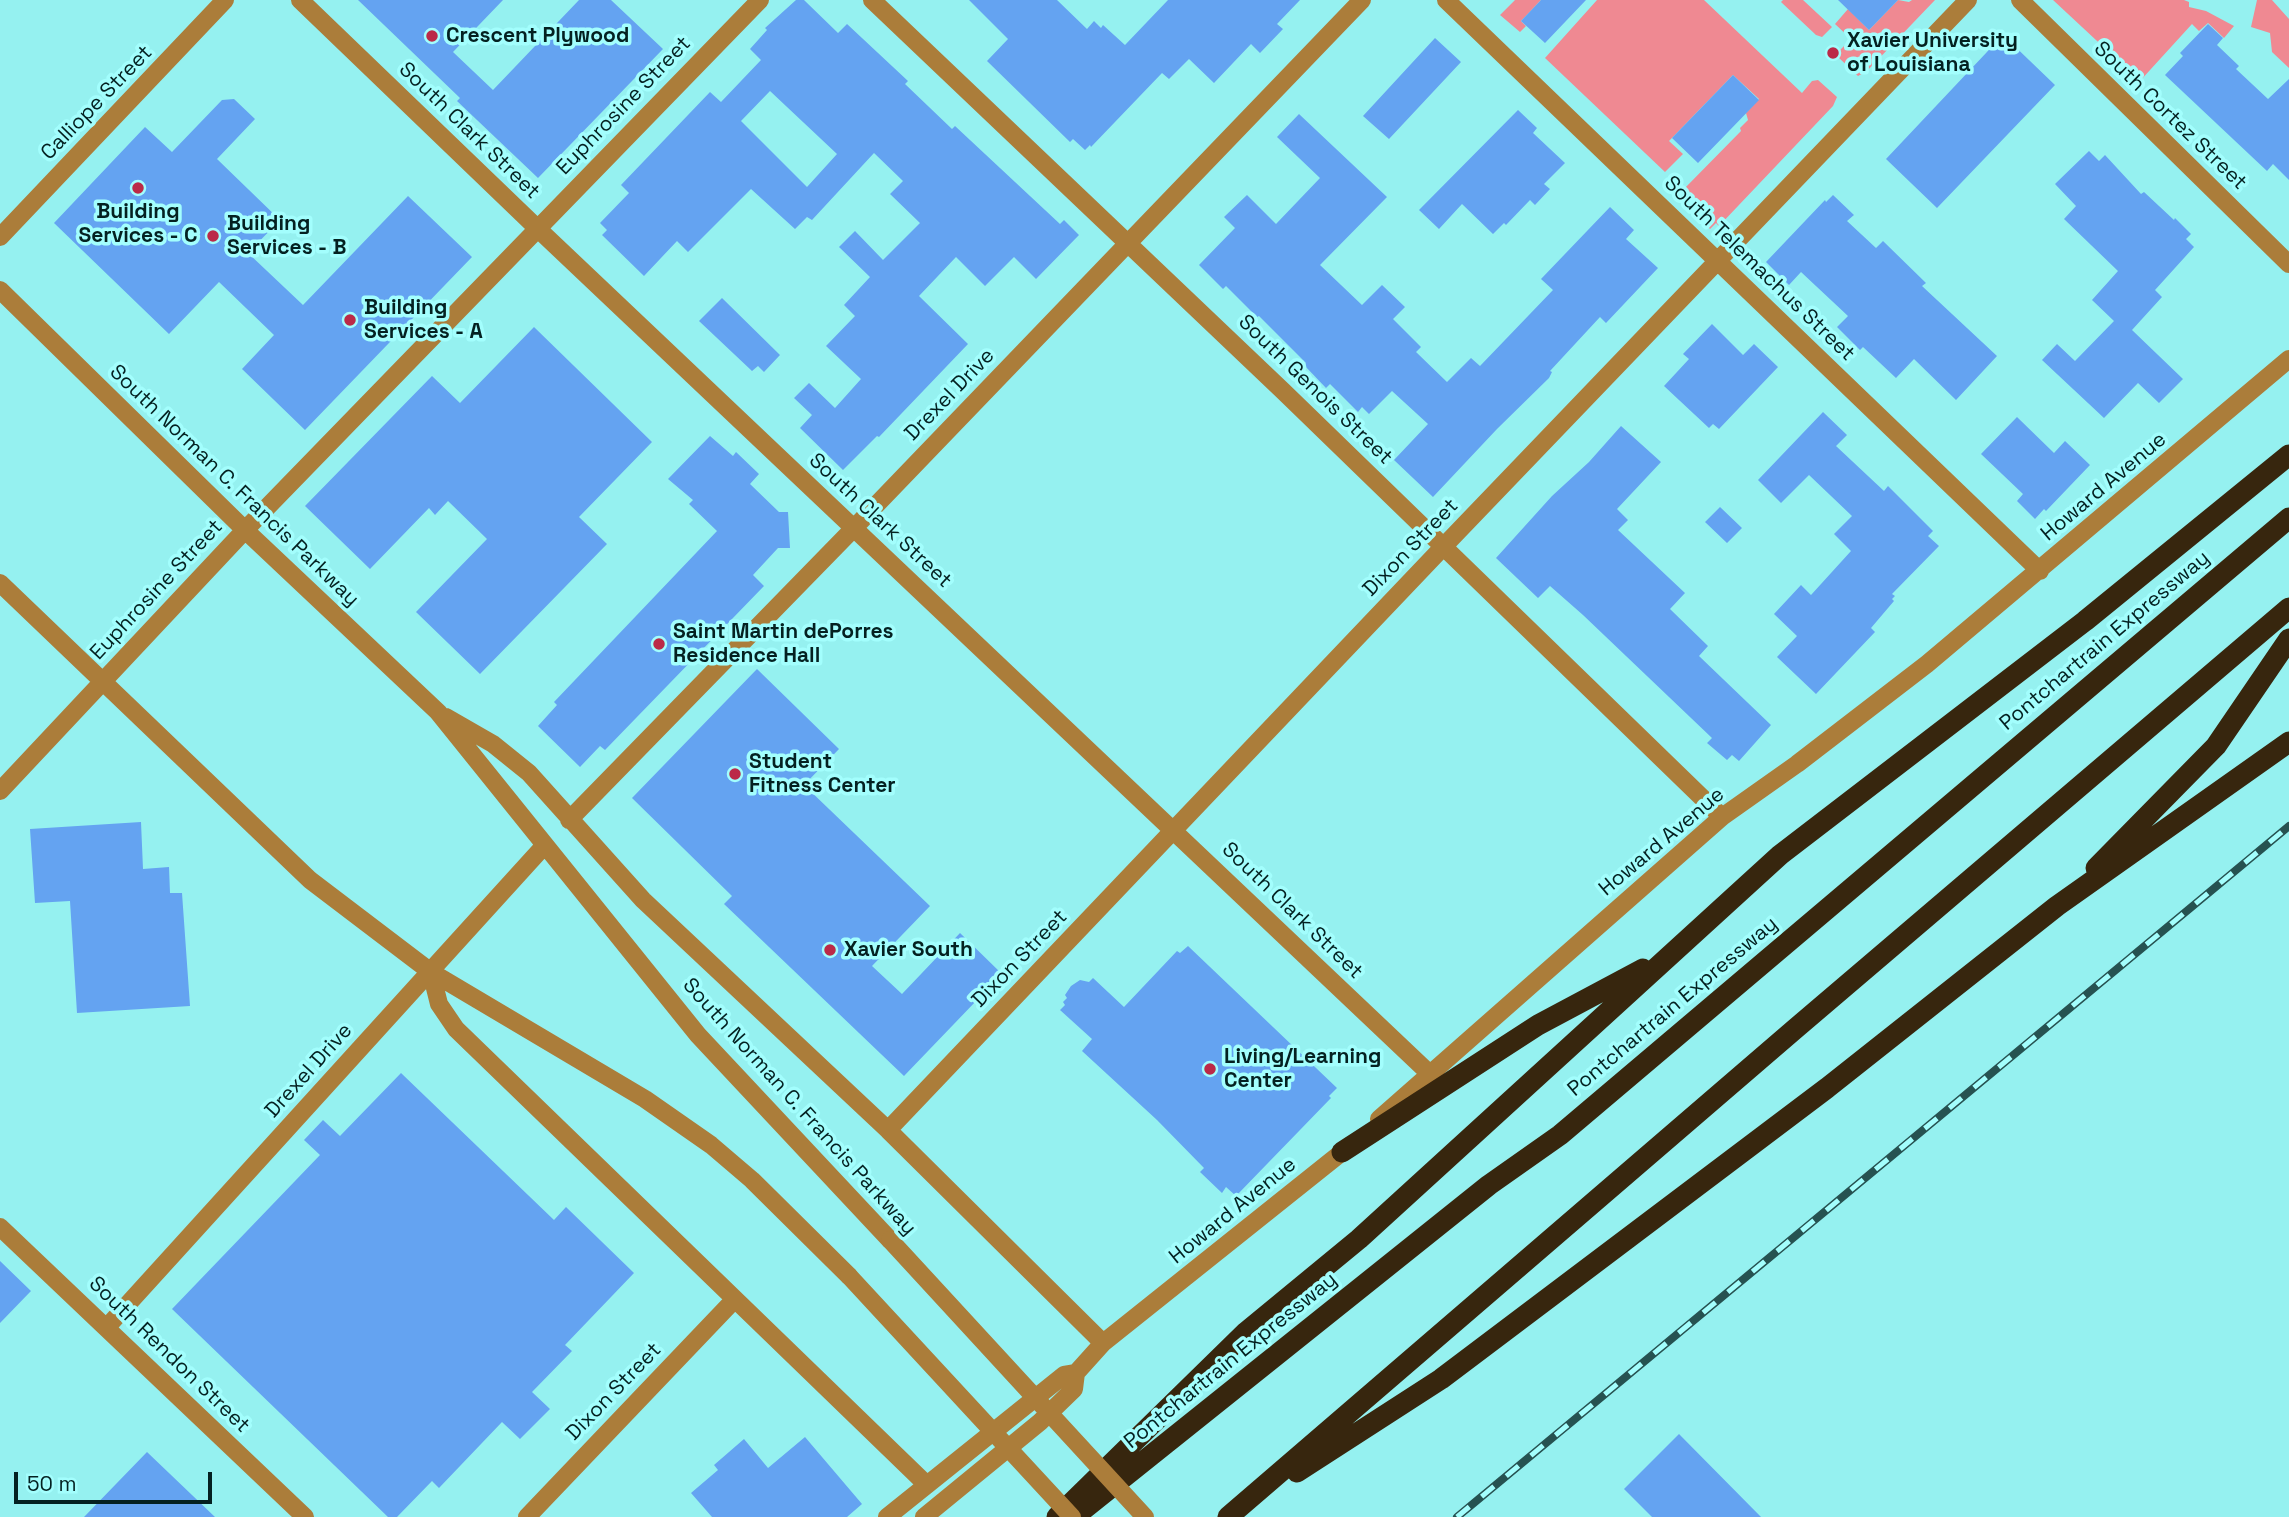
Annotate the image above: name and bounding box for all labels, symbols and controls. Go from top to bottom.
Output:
place label: Crescent Plywood [446,23,629,49]
marker: Crescent Plywood [424,28,440,44]
place label: Xavier University of Louisiana [1847,28,2018,78]
street label: Euphrosine Street [551,32,697,180]
street label: South Cortez Street [2088,36,2252,196]
street label: Calliope Street [36,40,158,166]
marker: Xavier University of Louisiana [1825,45,1841,61]
street label: South Clark Street [393,57,545,205]
street label: South Telemachus Street [1658,171,1860,367]
marker: Building Services - C [130,180,146,196]
place label: Building Services - C [79,199,197,249]
place label: Building Services - B [227,211,346,261]
marker: Building Services - B [205,228,221,244]
place label: Building Services - A [364,295,483,345]
street label: South Genois Street [1233,310,1397,470]
marker: Building Services - A [342,312,358,328]
street label: Drexel Drive [900,344,1000,446]
street label: South Norman C. Francis Parkway [104,360,364,612]
street label: Howard Avenue [2036,427,2172,547]
street label: South Clark Street [803,448,957,594]
street label: Dixon Street [1358,494,1464,602]
street label: Euphrosine Street [85,515,229,665]
street label: Pontchartrain Expressway [1995,546,2215,736]
place label: Saint Martin dePorres Residence Hall [673,619,894,669]
marker: Saint Martin dePorres Residence Hall [651,636,667,652]
place label: Student Fitness Center [749,749,896,799]
marker: Student Fitness Center [727,766,743,782]
street label: Howard Avenue [1594,782,1730,902]
street label: South Clark Street [1216,837,1368,985]
street label: Dixon Street [967,905,1073,1013]
street label: Pontchartrain Expressway [1563,912,1783,1102]
place label: Xavier South [844,937,973,963]
marker: Xavier South [822,942,838,958]
street label: South Norman C. Francis Parkway [677,973,921,1241]
street label: Drexel Drive [260,1019,358,1123]
place label: Living/Learning Center [1224,1044,1381,1094]
marker: Living/Learning Center [1202,1061,1218,1077]
street label: Howard Avenue [1164,1152,1302,1270]
street label: Pontchartrain Expressway [1120,1267,1342,1455]
street label: South Rendon Street [83,1272,255,1438]
street label: Dixon Street [561,1338,667,1446]
scale bar [18,1458,215,1502]
text: 50 m [27,1470,77,1497]

